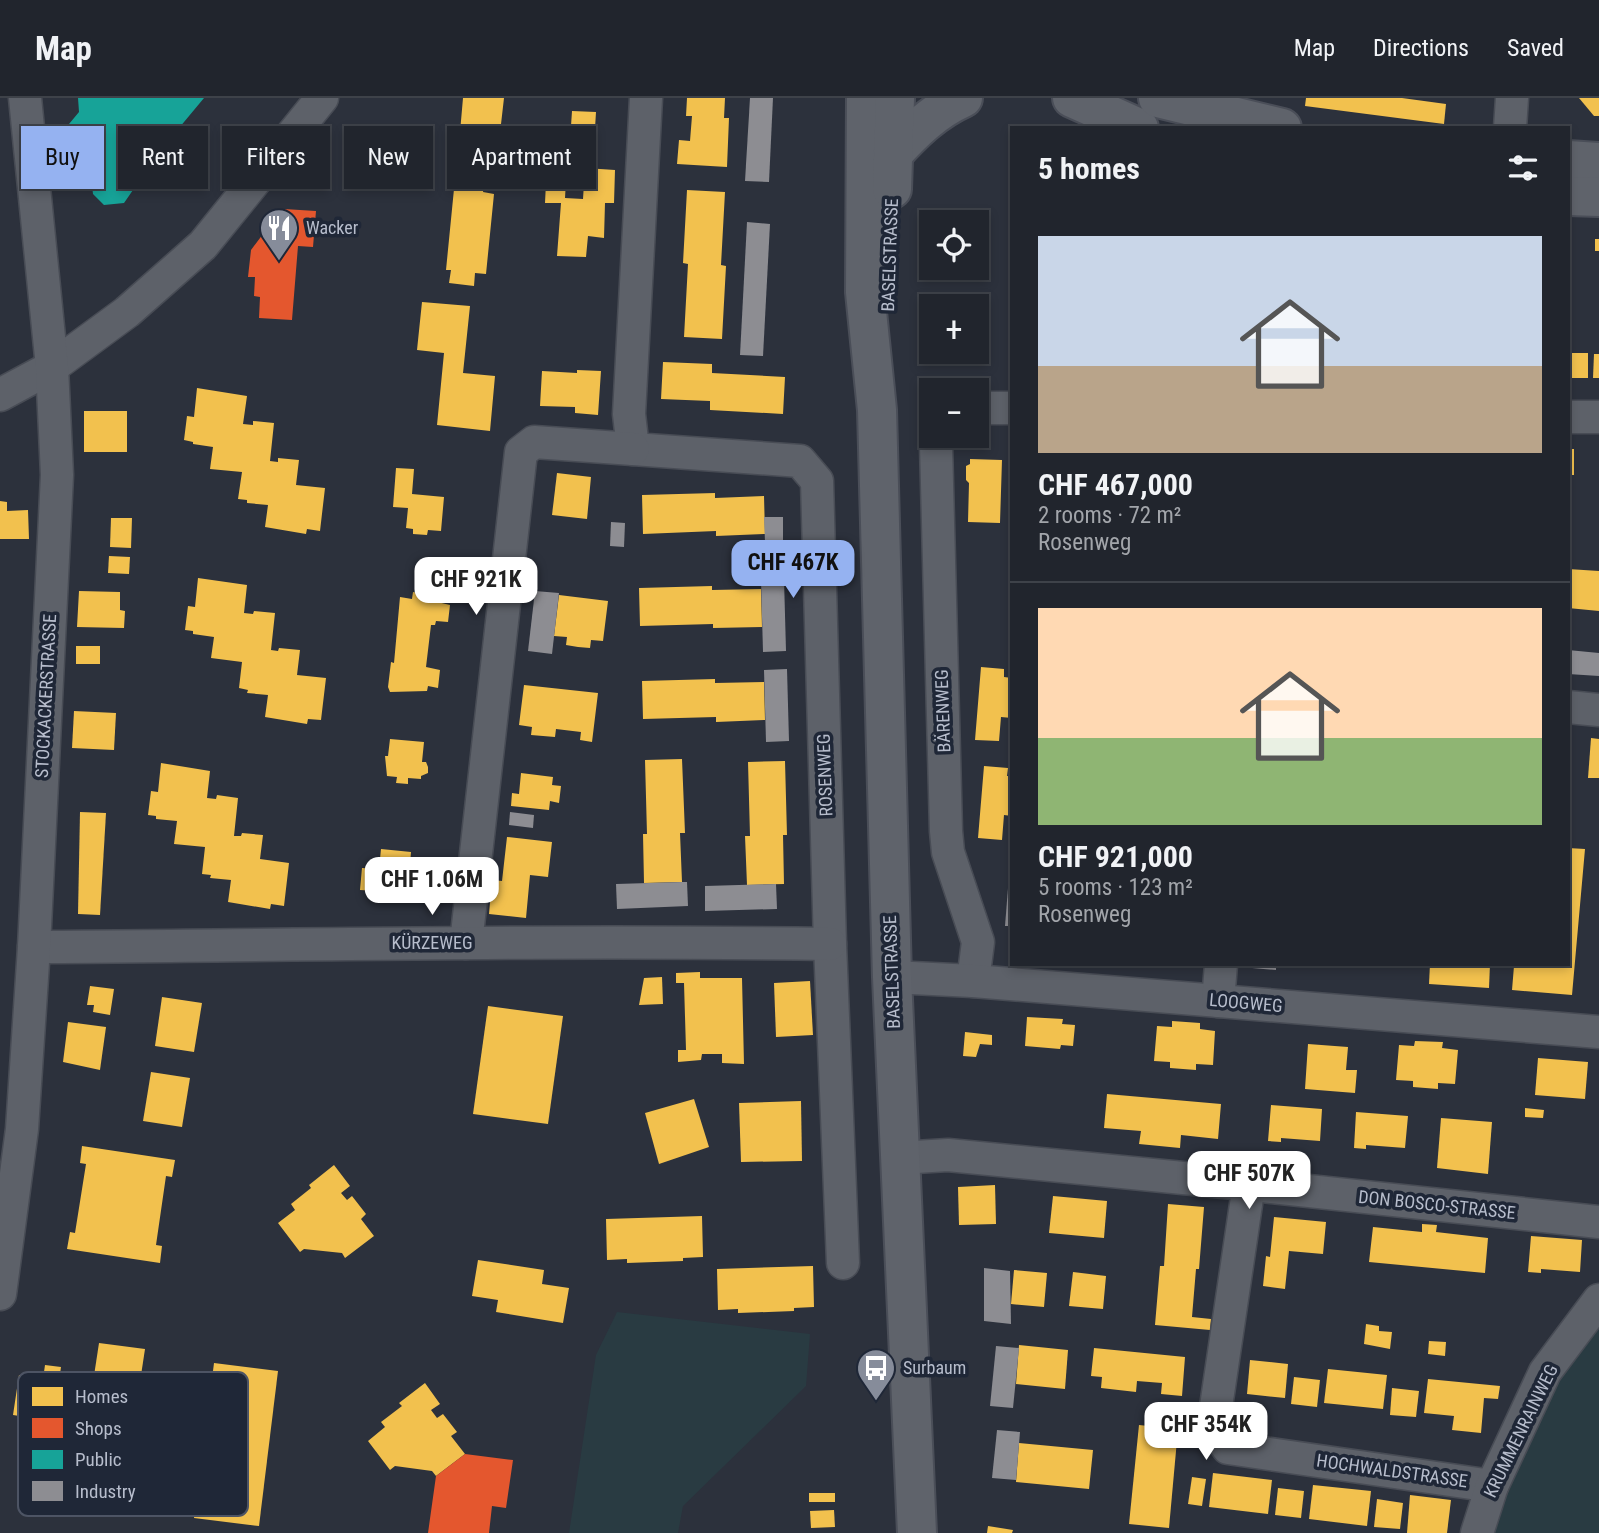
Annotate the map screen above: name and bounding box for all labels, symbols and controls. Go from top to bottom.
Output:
text: Map [35,29,92,68]
text: Map [1294,34,1335,62]
text: Directions [1373,34,1469,62]
text: Saved [1507,34,1564,62]
chip: Buy [21,126,104,189]
chip: Rent [118,126,208,189]
chip: Filters [222,126,330,189]
chip: New [344,126,433,189]
chip: Apartment [447,126,596,189]
icon: filters [1504,149,1542,187]
text: 5 homes [1038,151,1140,186]
street label: BASELSTRASSE [877,198,902,312]
restaurant icon: Wacker [258,207,300,262]
map controls [919,210,989,448]
button: locate [919,210,989,280]
place label: Wacker [306,217,359,238]
icon: home [1227,281,1353,407]
button: + [919,294,989,364]
button: − [919,378,989,448]
text: CHF 467,000 [1038,467,1193,502]
text: 2 rooms · 72 m² [1038,502,1181,529]
text: Rosenweg [1038,529,1131,556]
pin: CHF 467K [721,540,865,600]
text: CHF 467K [747,549,839,576]
pin: CHF 921K [404,558,548,617]
text: CHF 921K [430,566,522,593]
street label: STOCKACKERSTRASSE [31,613,60,779]
icon: home [1227,653,1353,779]
street label: BÄRENWEG [931,669,954,753]
street label: ROSENWEG [813,733,836,817]
text: CHF 921,000 [1038,839,1193,874]
pin: CHF 1.06M [352,858,512,917]
text: CHF 1.06M [381,866,483,893]
text: 5 rooms · 123 m² [1038,874,1193,901]
text: Rosenweg [1038,901,1131,928]
street label: BASELSTRASSE [879,915,904,1029]
street label: KÜRZEWEG [391,932,473,953]
street label: LOOGWEG [1208,989,1284,1016]
pin: CHF 507K [1177,1152,1321,1211]
text: CHF 507K [1203,1160,1295,1187]
street label: DON BOSCO-STRASSE [1357,1186,1517,1223]
bus stop icon: Surbaum [855,1347,897,1402]
place label: Surbaum [903,1357,966,1378]
street label: KRUMMENRAINWEG [1479,1361,1562,1501]
legend [18,1372,248,1516]
text: Homes [75,1385,128,1408]
pin: CHF 354K [1134,1402,1278,1462]
text: CHF 354K [1160,1411,1252,1438]
text: Shops [75,1417,122,1440]
text: Public [75,1448,122,1471]
street label: HOCHWALDSTRASSE [1315,1450,1469,1491]
text: Industry [75,1480,136,1503]

